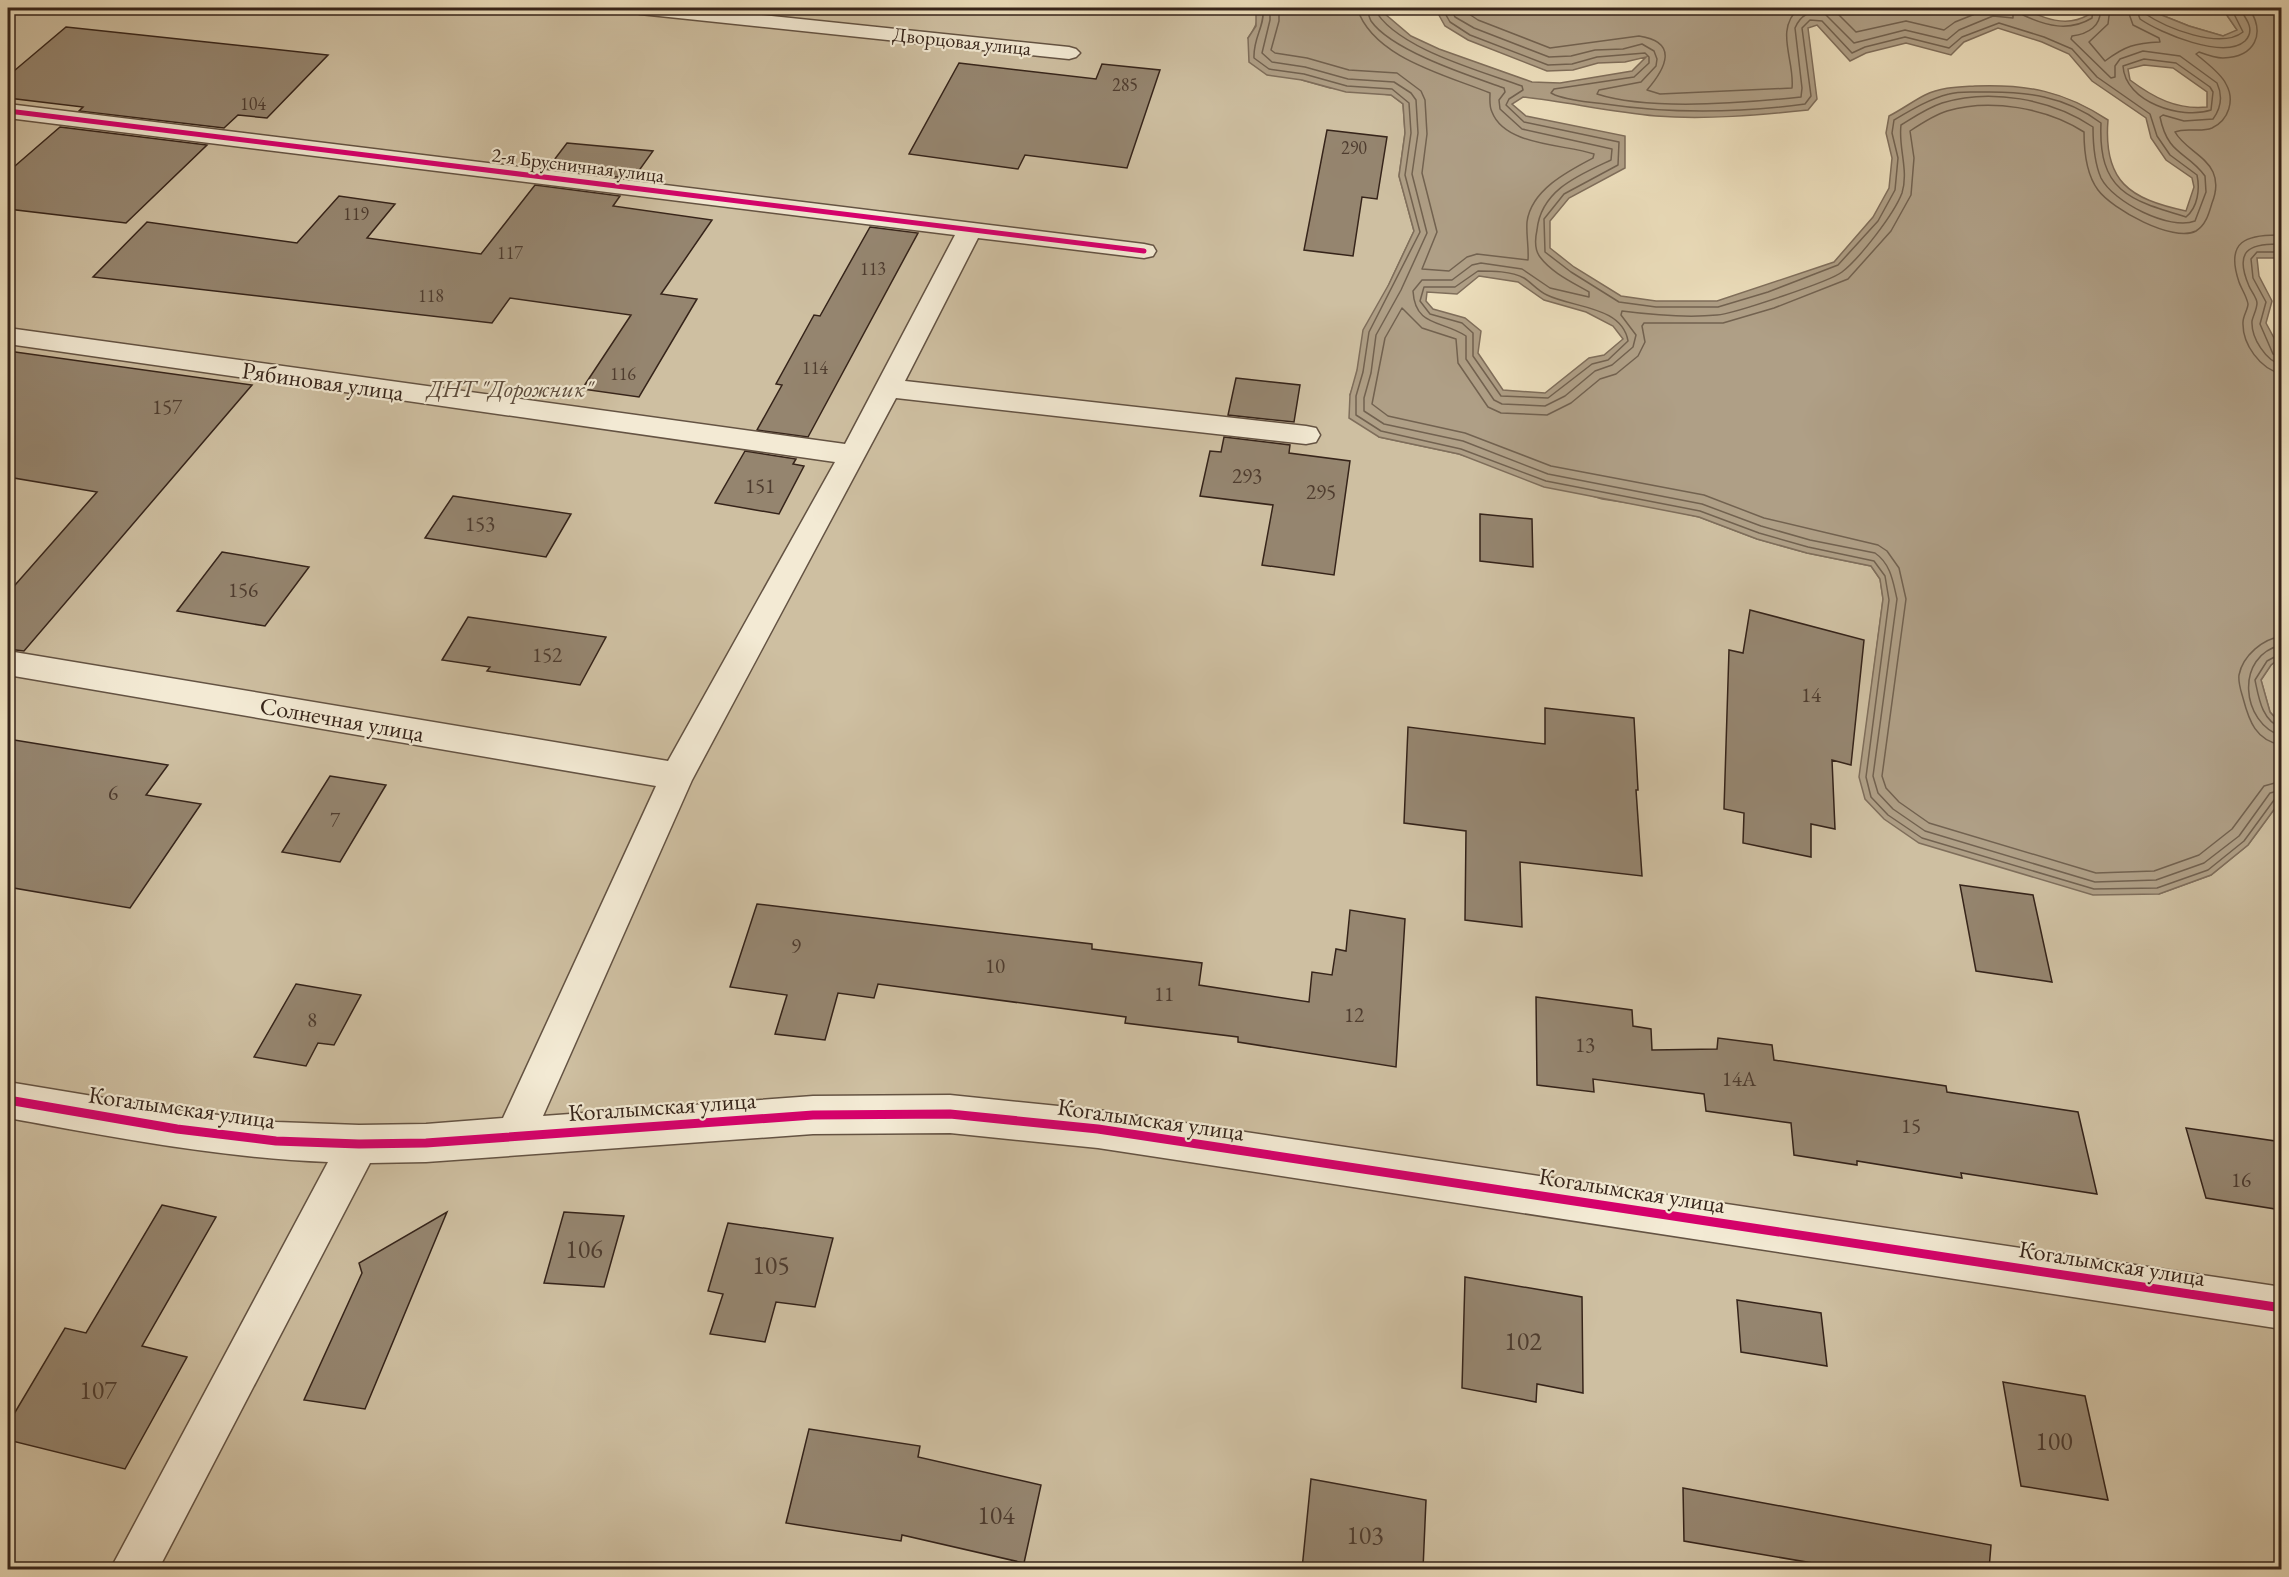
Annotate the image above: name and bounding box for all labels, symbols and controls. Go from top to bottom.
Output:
street label: Дворцовая улица [891,21,1033,61]
house number: 285 [1112,73,1138,96]
house number: 104 [240,92,266,115]
house number: 290 [1341,136,1367,159]
street label: 2-я Брусничная улица [490,142,666,188]
house number: 119 [343,202,369,225]
house number: 117 [497,241,523,264]
house number: 113 [860,257,886,280]
house number: 118 [418,284,444,307]
street label: Рябиновая улица [240,354,406,408]
house number: 114 [802,356,828,379]
house number: 116 [610,362,636,385]
park label: ДНТ "Дорожник" [425,373,595,404]
house number: 157 [152,393,183,420]
house number: 293 [1232,462,1262,489]
house number: 151 [745,472,775,499]
house number: 295 [1306,478,1336,505]
house number: 153 [465,510,495,537]
house number: 156 [228,576,258,603]
house number: 152 [532,641,562,668]
house number: 14 [1801,681,1822,708]
street label: Солнечная улица [258,689,427,749]
house number: 6 [108,779,118,806]
house number: 7 [330,806,341,833]
house number: 9 [791,932,801,959]
house number: 10 [985,952,1005,979]
house number: 11 [1154,980,1174,1007]
house number: 12 [1344,1001,1364,1028]
house number: 8 [307,1006,317,1033]
house number: 13 [1575,1031,1595,1058]
house number: 14А [1722,1065,1757,1092]
street label: Когалымская улица [87,1079,278,1136]
street label: Когалымская улица [567,1084,757,1128]
street label: Когалымская улица [1056,1091,1247,1148]
house number: 15 [1901,1112,1921,1139]
street label: Когалымская улица [1537,1160,1728,1220]
house number: 16 [2231,1166,2251,1193]
house number: 106 [565,1232,603,1266]
street label: Когалымская улица [2017,1233,2208,1293]
house number: 105 [752,1248,790,1282]
house number: 102 [1504,1324,1542,1358]
house number: 107 [79,1373,117,1407]
house number: 100 [2035,1424,2073,1458]
house number: 104 [977,1498,1015,1532]
house number: 103 [1346,1518,1384,1552]

